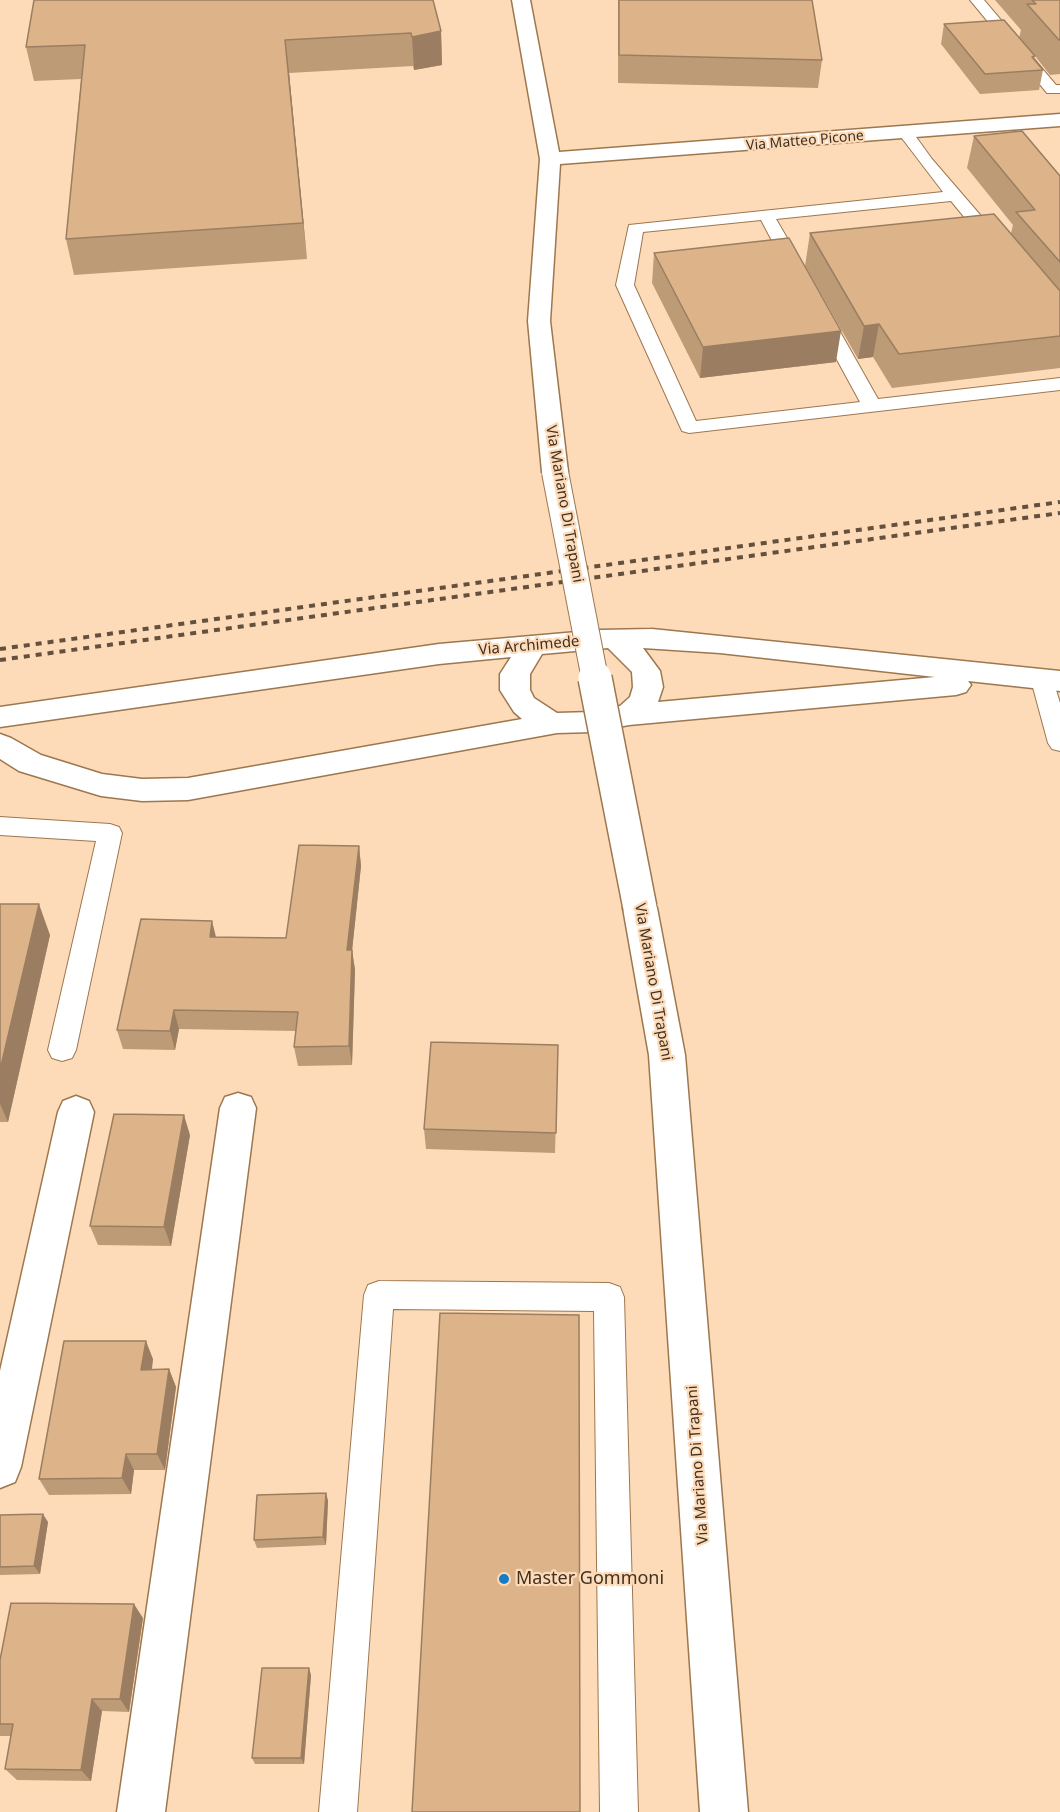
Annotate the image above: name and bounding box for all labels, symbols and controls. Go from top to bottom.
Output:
street label: Via Matteo Picone [745,127,865,155]
street label: Via Mariano Di Trapani [541,424,587,584]
street label: Via Archimede [478,633,580,659]
street label: Via Mariano Di Trapani [630,902,676,1062]
street label: Via Mariano Di Trapani [683,1385,713,1545]
place label: Master Gommoni [516,1568,664,1590]
marker: Master Gommoni [497,1572,511,1586]

